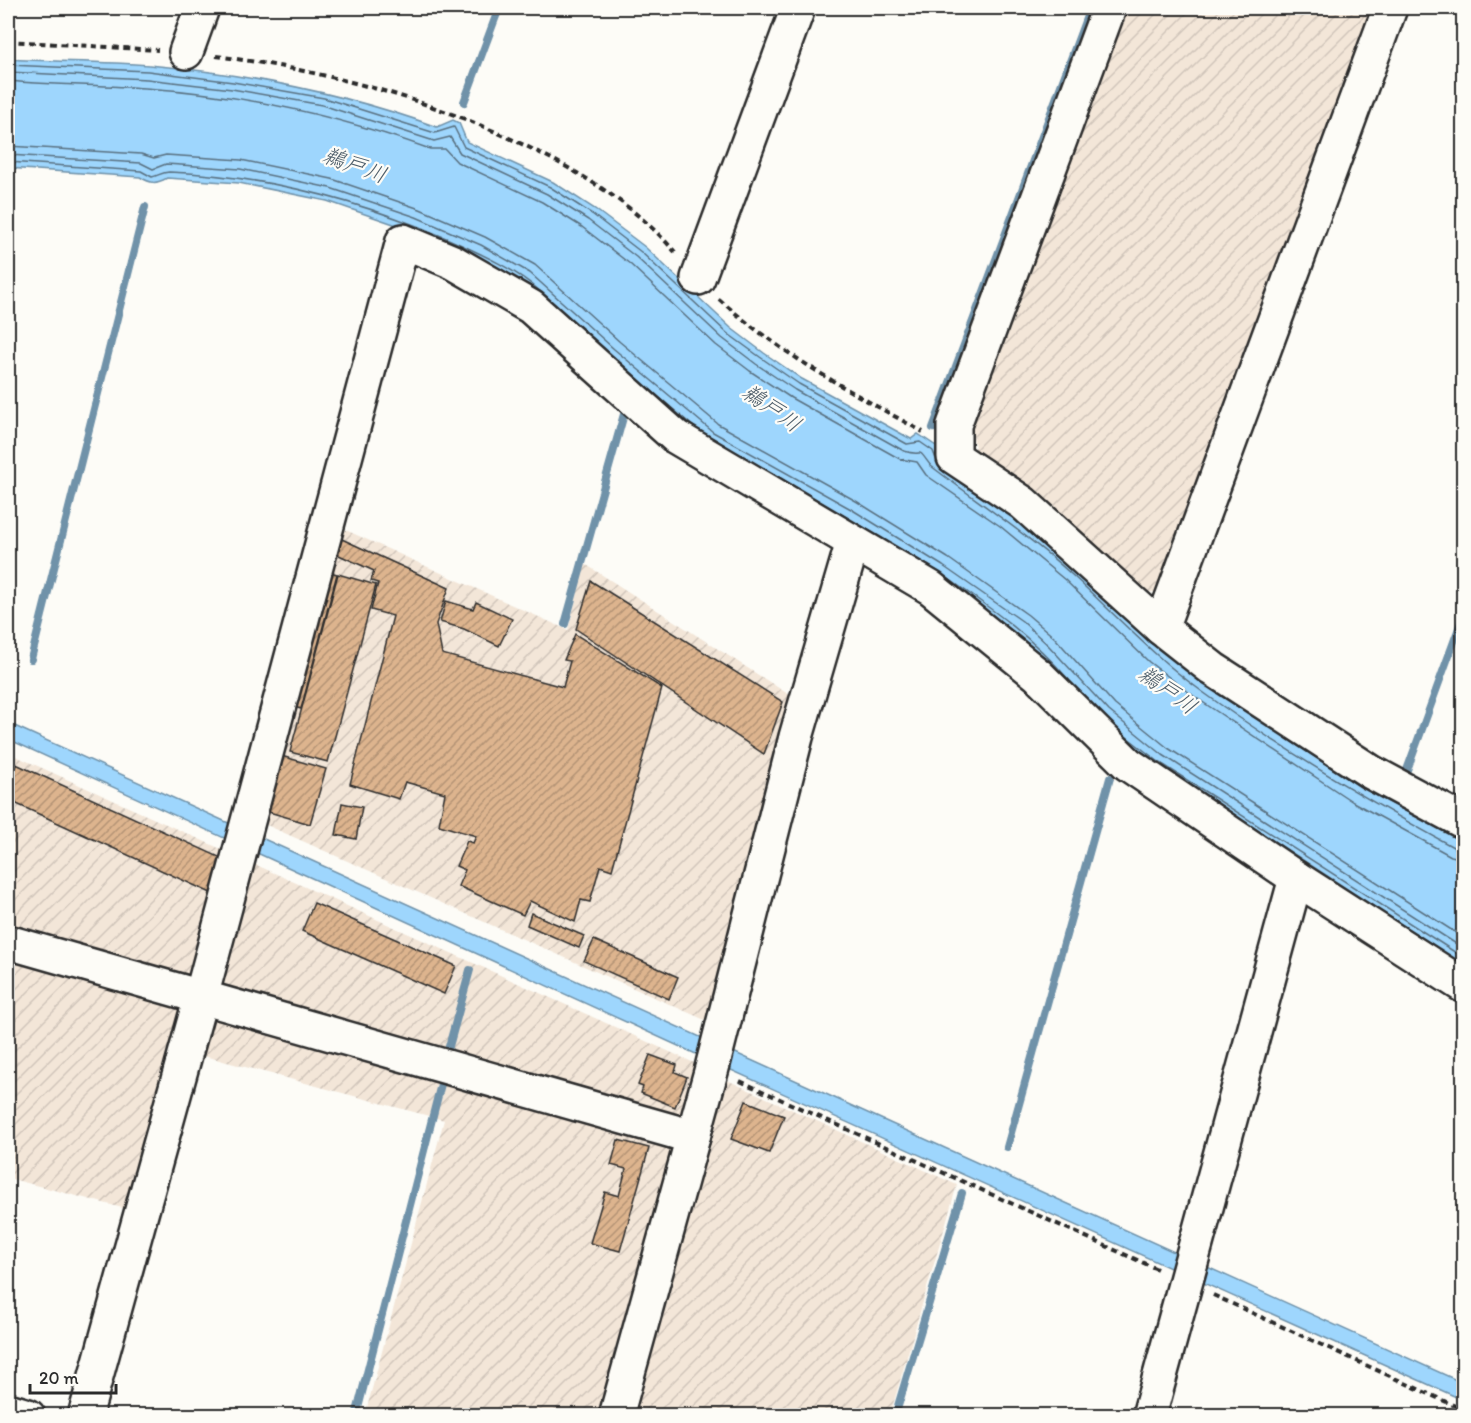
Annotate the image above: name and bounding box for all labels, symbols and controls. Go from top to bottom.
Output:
water label: 鵜戸川 [319,141,391,189]
water label: 鵜戸川 [737,378,807,438]
water label: 鵜戸川 [1133,660,1203,720]
scale bar [30,1357,116,1395]
text: 20 m [39,1367,79,1389]

